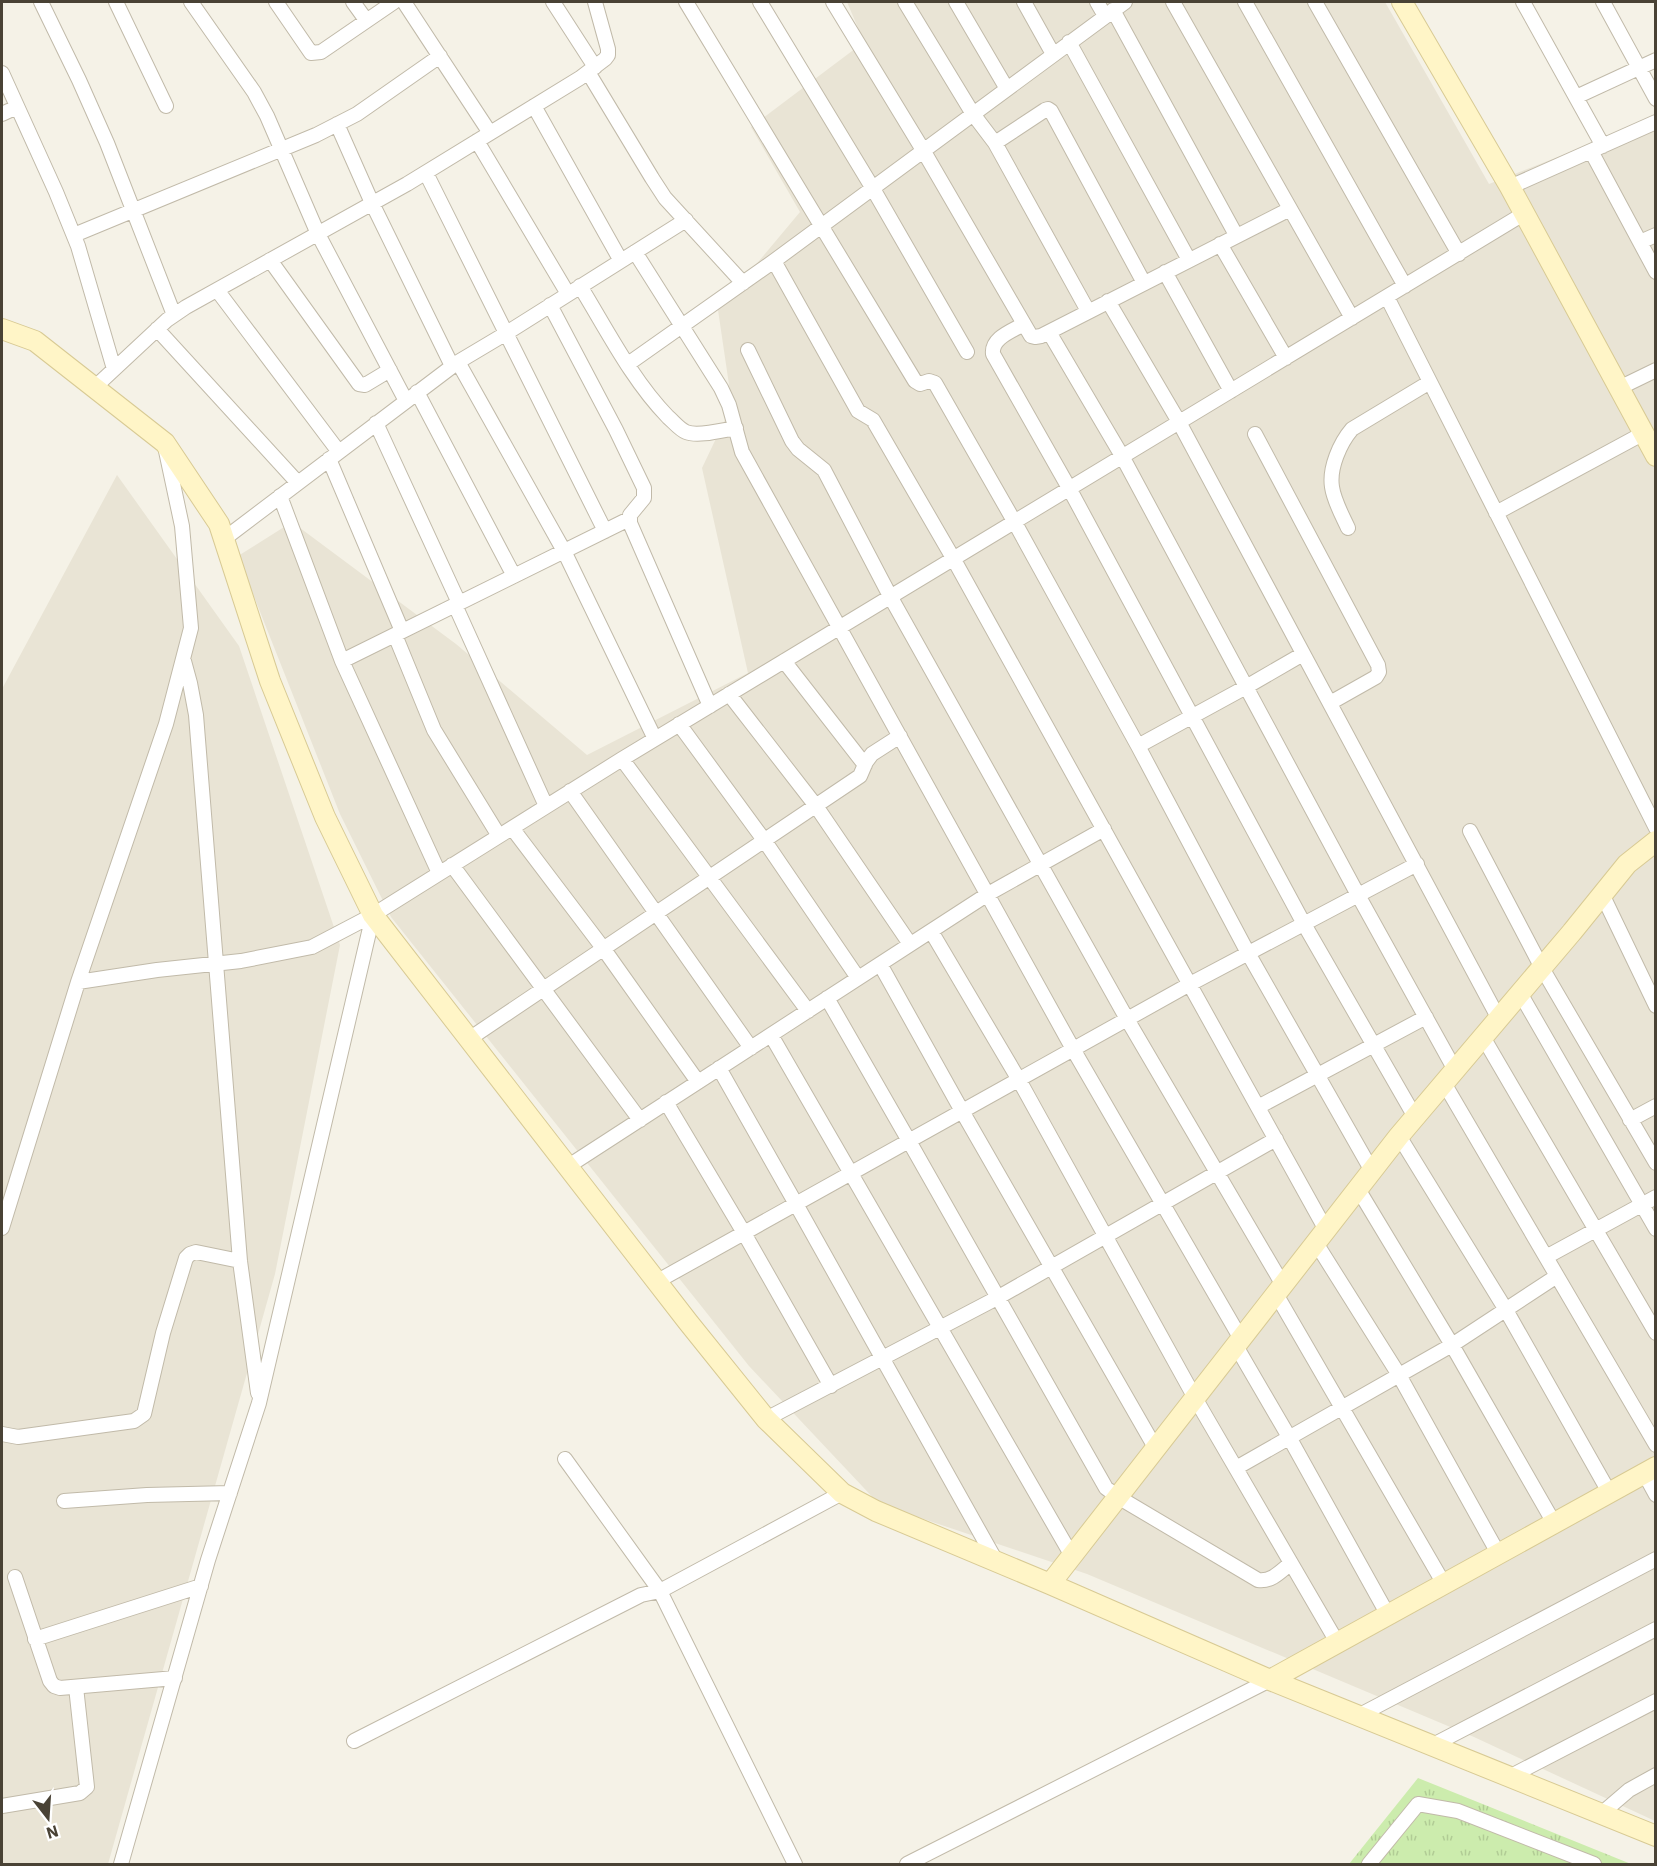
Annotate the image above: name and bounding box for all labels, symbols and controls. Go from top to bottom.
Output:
north arrow [18,1788,78,1848]
text: N [44,1821,61,1844]

